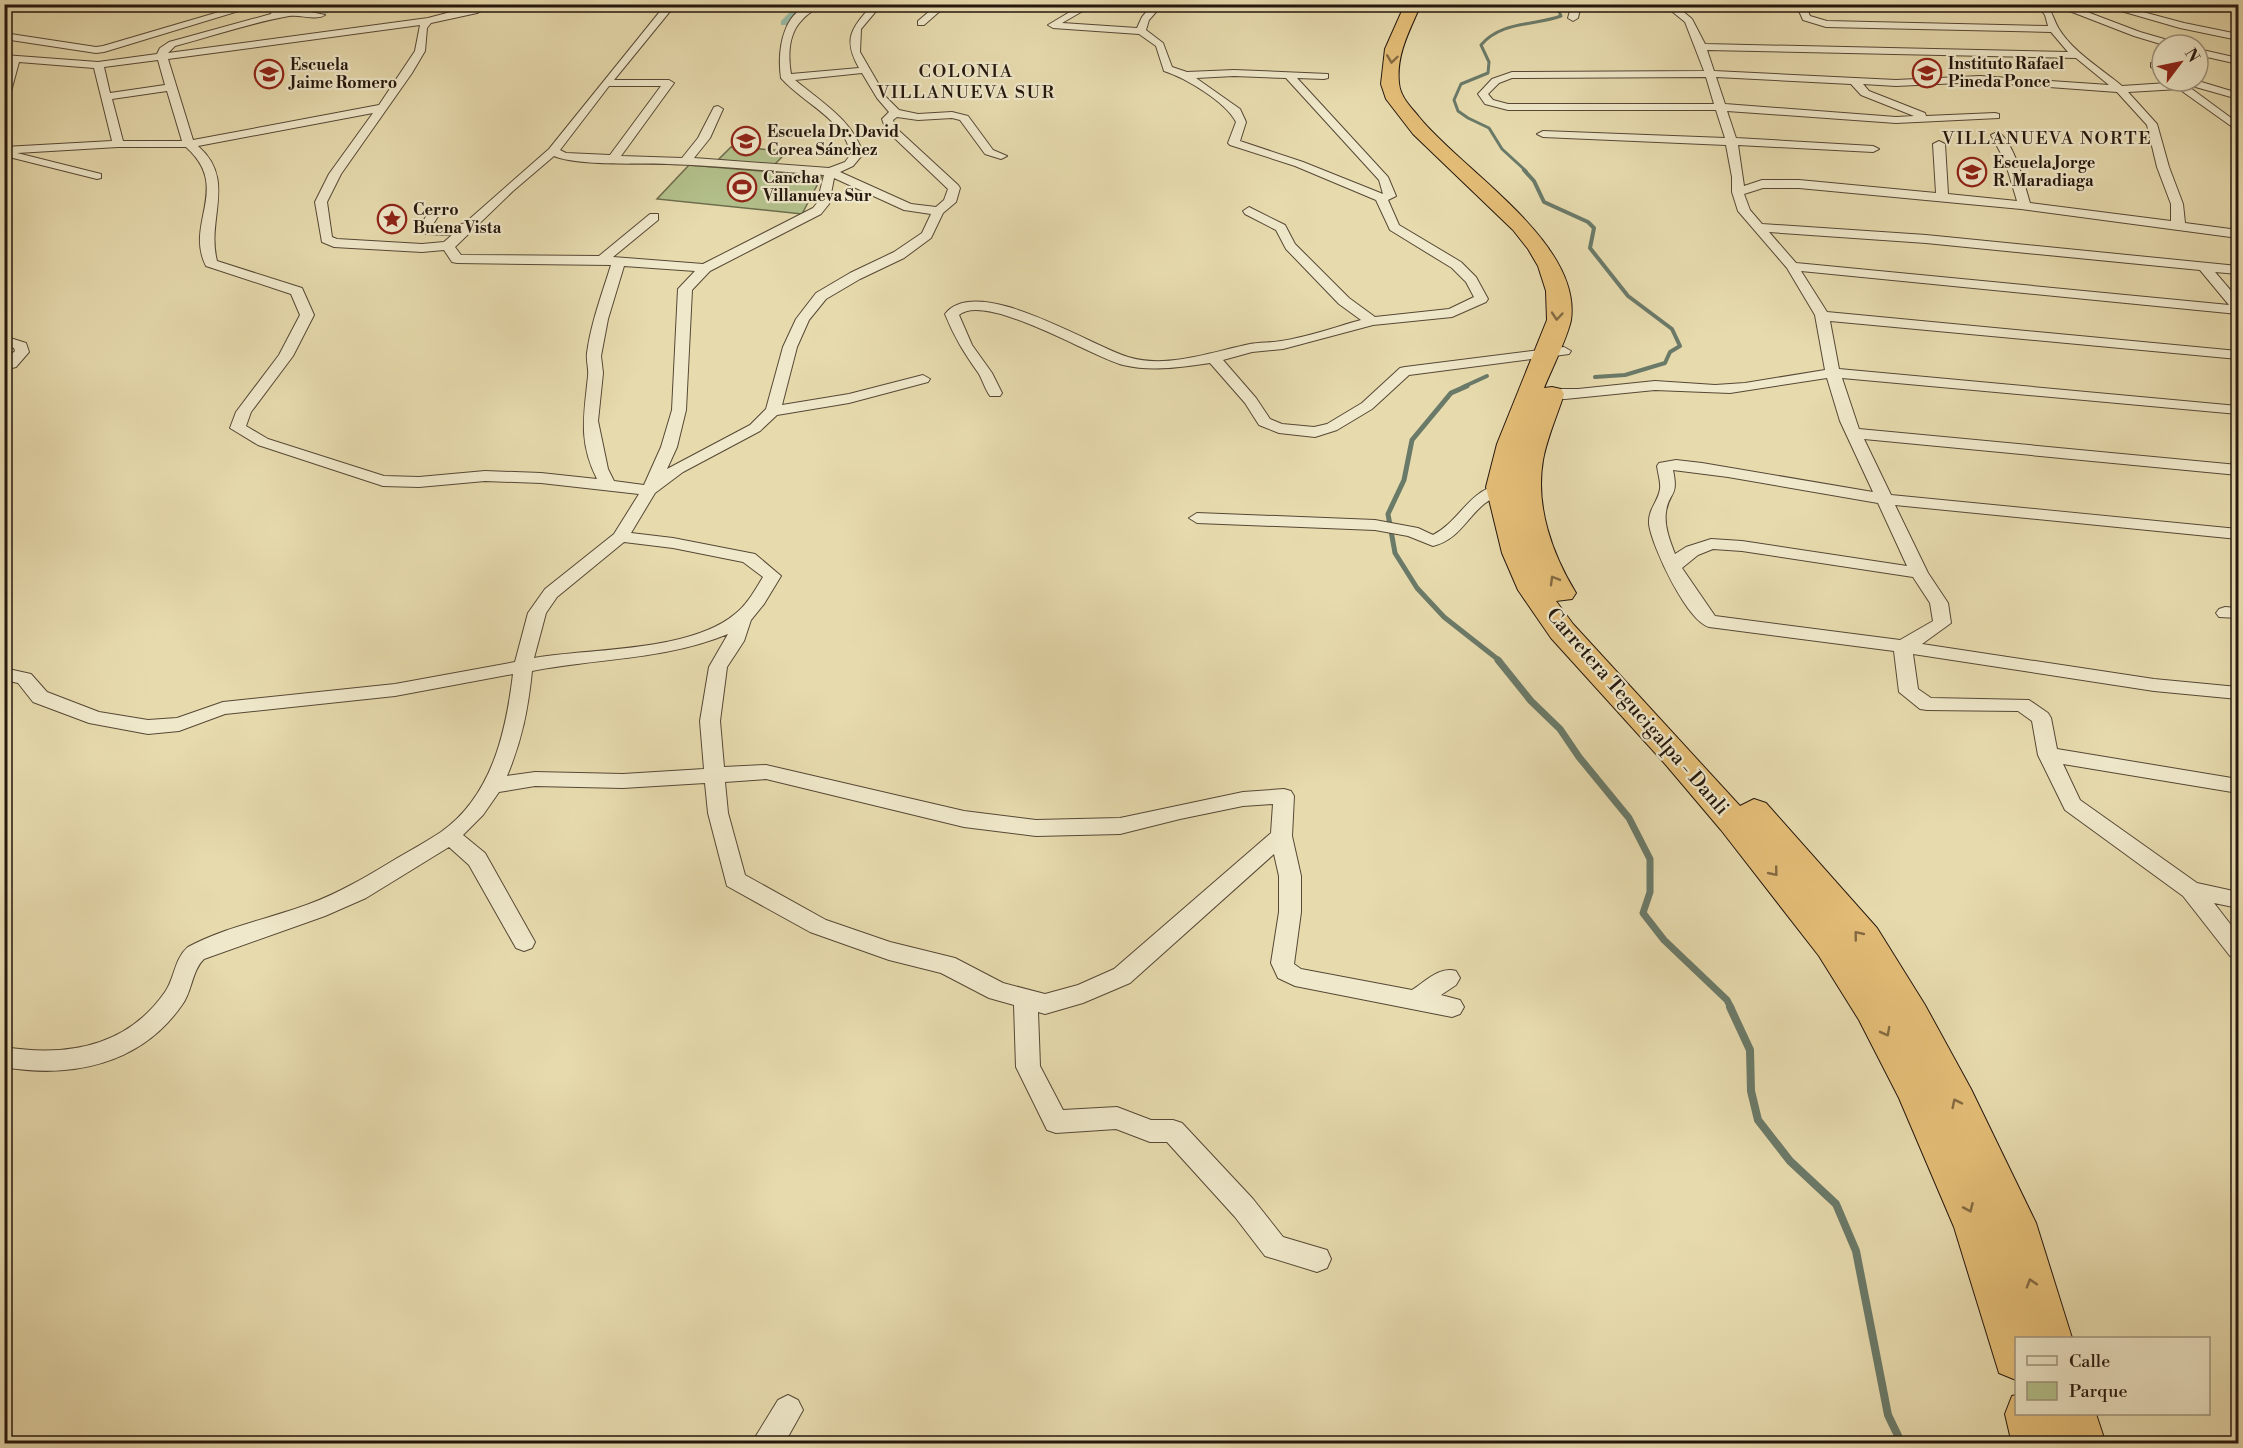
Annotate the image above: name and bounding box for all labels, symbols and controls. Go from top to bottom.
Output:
north arrow [2150,33,2210,93]
text: N [2180,45,2204,67]
one-way arrow [1387,54,1399,63]
place label: Instituto Rafael Pineda Ponce [1948,54,2065,92]
place label: Escuela Jaime Romero [288,55,397,93]
school or university icon: Instituto Rafael Pineda Ponce [1911,57,1943,89]
school or university icon: Escuela Jaime Romero [253,58,285,90]
district label: COLONIA VILLANUEVA SUR [876,60,1055,104]
place label: Escuela Dr. David Corea Sánchez [767,122,899,160]
school or university icon: Escuela Dr. David Corea Sánchez [730,125,762,157]
district label: VILLANUEVA NORTE [1941,127,2152,150]
place label: Escuela Jorge R. Maradiaga [1993,153,2096,191]
school or university icon: Escuela Jorge R. Maradiaga [1956,156,1988,188]
place label: Cancha Villanueva Sur [762,168,872,206]
sports icon: Cancha Villanueva Sur [726,171,758,203]
place label: Cerro Buena Vista [413,200,502,238]
place icon: Cerro Buena Vista [376,203,408,235]
one-way arrow [1551,311,1564,321]
one-way arrow [1550,576,1561,586]
street label: Carretera Tegucigalpa - Danli [1540,603,1734,821]
one-way arrow [1767,865,1778,876]
one-way arrow [1855,930,1866,941]
one-way arrow [1879,1026,1890,1036]
one-way arrow [1952,1098,1964,1109]
one-way arrow [1962,1202,1974,1213]
one-way arrow [2026,1278,2038,1289]
legend [2015,1337,2210,1415]
text: Calle [2069,1350,2110,1373]
text: Parque [2069,1380,2128,1403]

